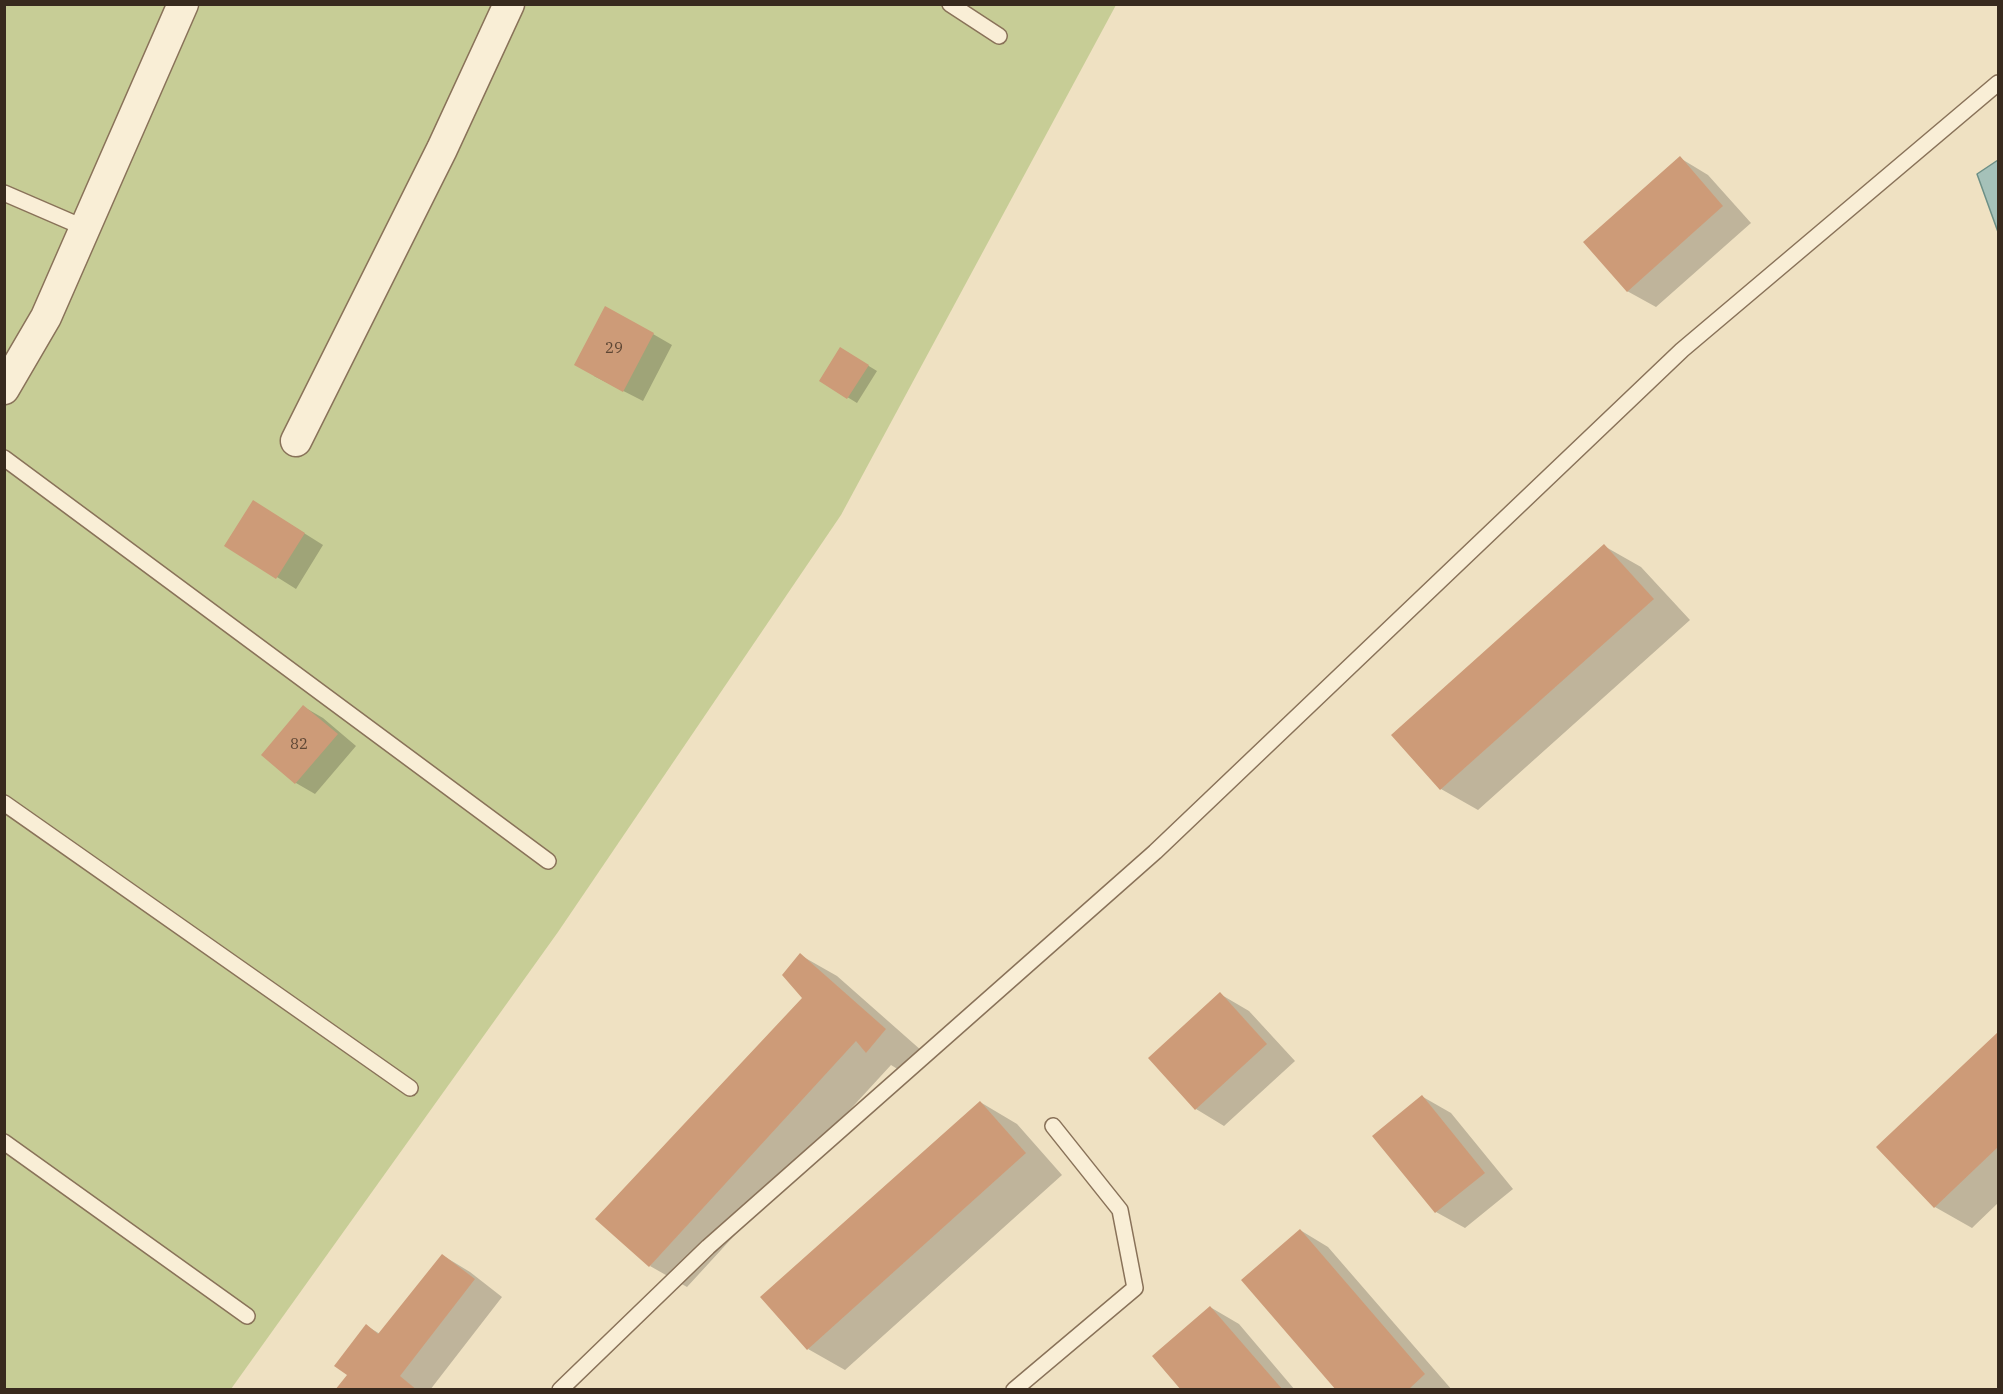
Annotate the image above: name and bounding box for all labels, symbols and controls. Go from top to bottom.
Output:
house number: 29 [605,340,623,358]
house number: 82 [290,736,308,754]

